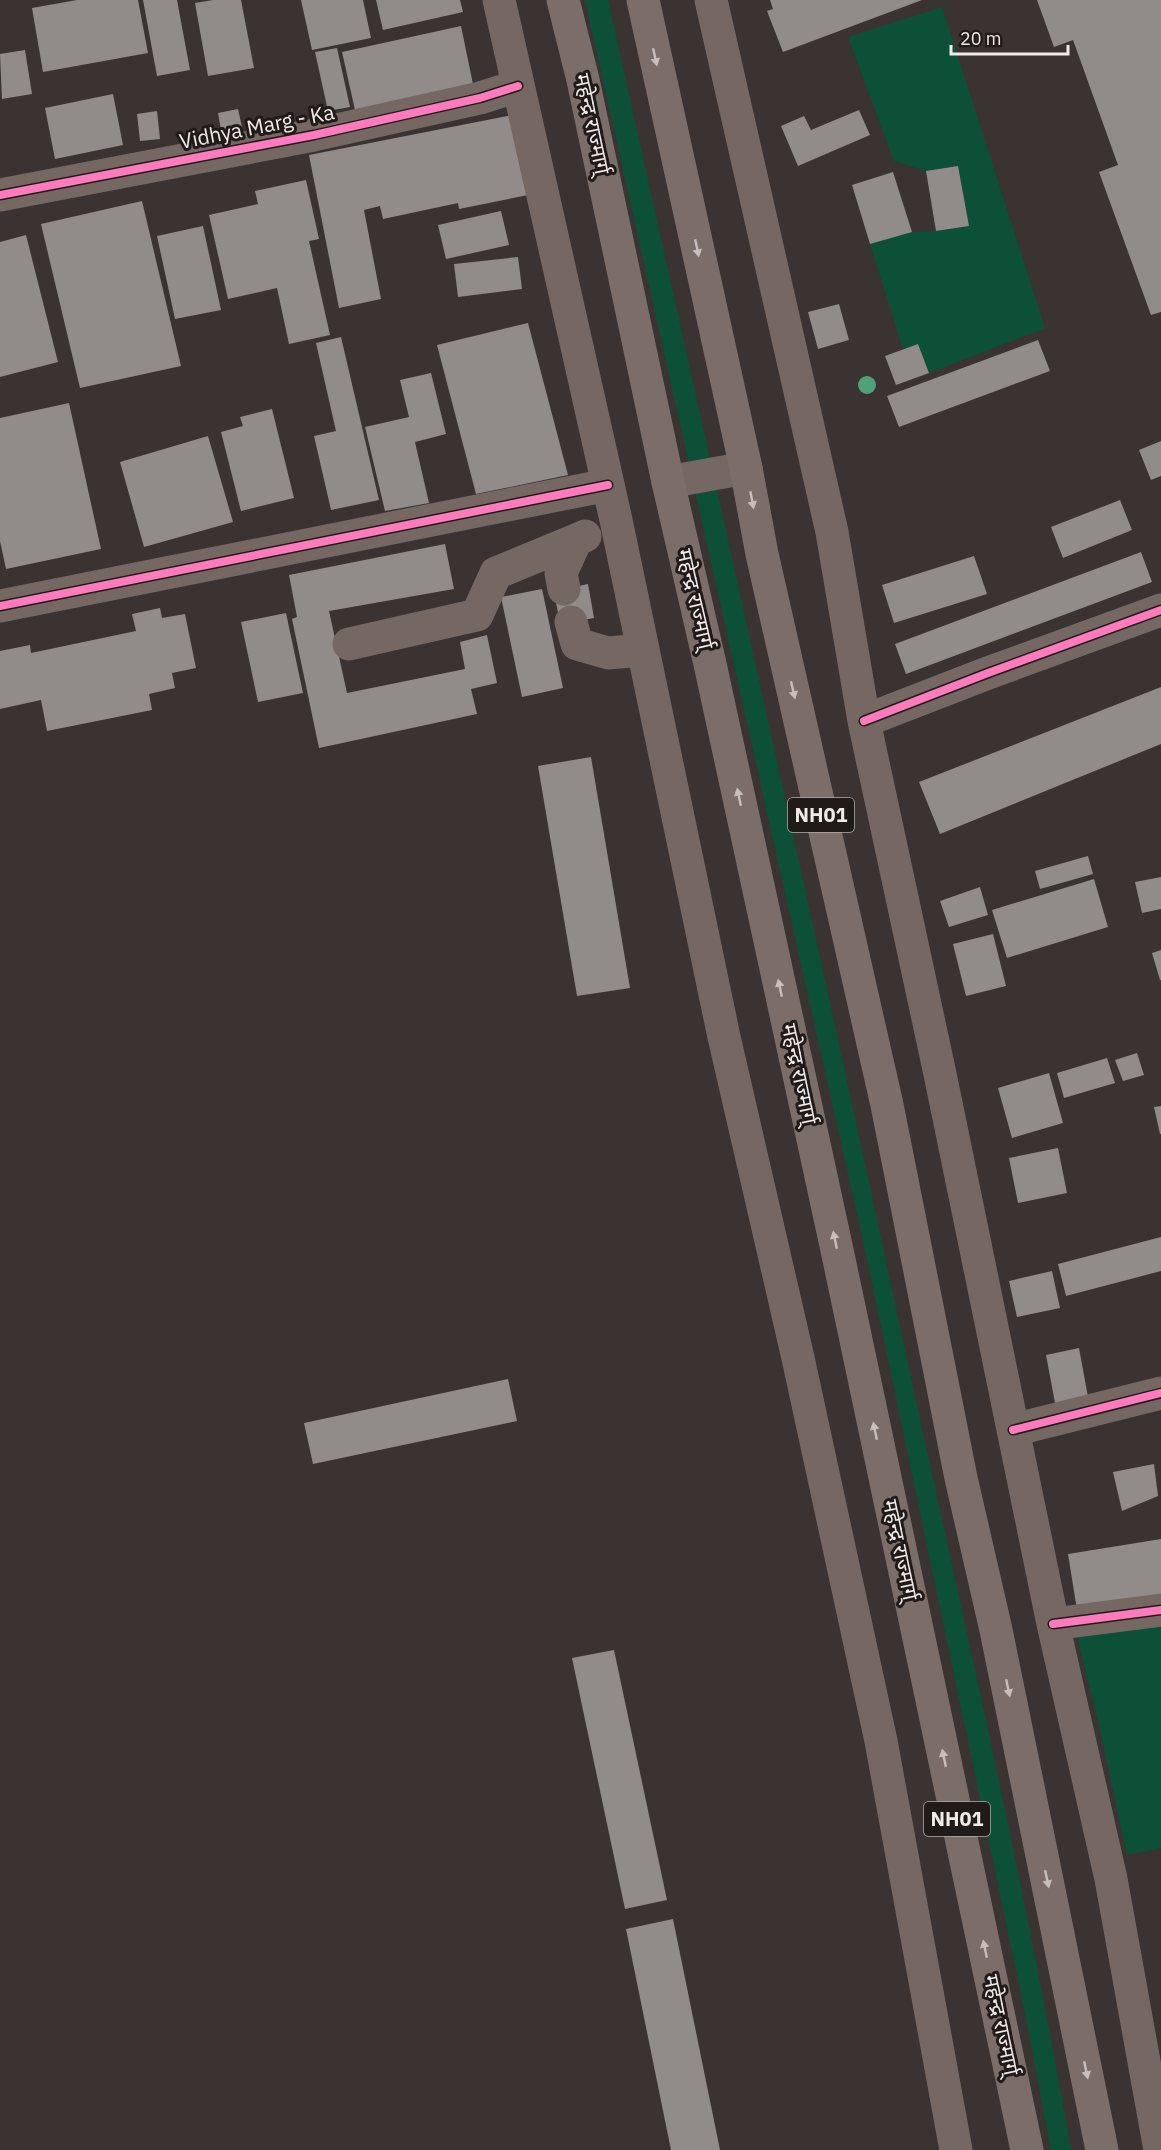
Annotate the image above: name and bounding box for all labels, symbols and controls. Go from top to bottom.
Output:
scale bar [951,18,1068,56]
text: 20 m [960,27,1002,50]
one-way arrow [651,48,661,66]
street label: महेन्द्र राज्मार्ग् [569,71,618,180]
street label: Vidhya Marg - Ka [177,97,337,155]
one-way arrow [693,238,703,257]
one-way arrow [748,490,757,509]
street label: महेन्द्र राज्मार्ग् [671,546,722,655]
one-way arrow [789,681,798,700]
one-way arrow [734,788,743,807]
road number: NH01 [788,798,854,832]
one-way arrow [775,979,785,997]
street label: महेन्द्र राज्मार्ग् [776,1021,825,1130]
one-way arrow [830,1231,840,1249]
one-way arrow [870,1421,879,1440]
street label: महेन्द्र राज्मार्ग् [877,1497,926,1606]
one-way arrow [1004,1678,1013,1697]
one-way arrow [939,1748,948,1767]
road number: NH01 [924,1802,990,1836]
one-way arrow [1043,1869,1052,1888]
one-way arrow [980,1939,989,1958]
street label: महेन्द्र राज्मार्ग् [978,1972,1027,2081]
one-way arrow [1082,2061,1091,2080]

